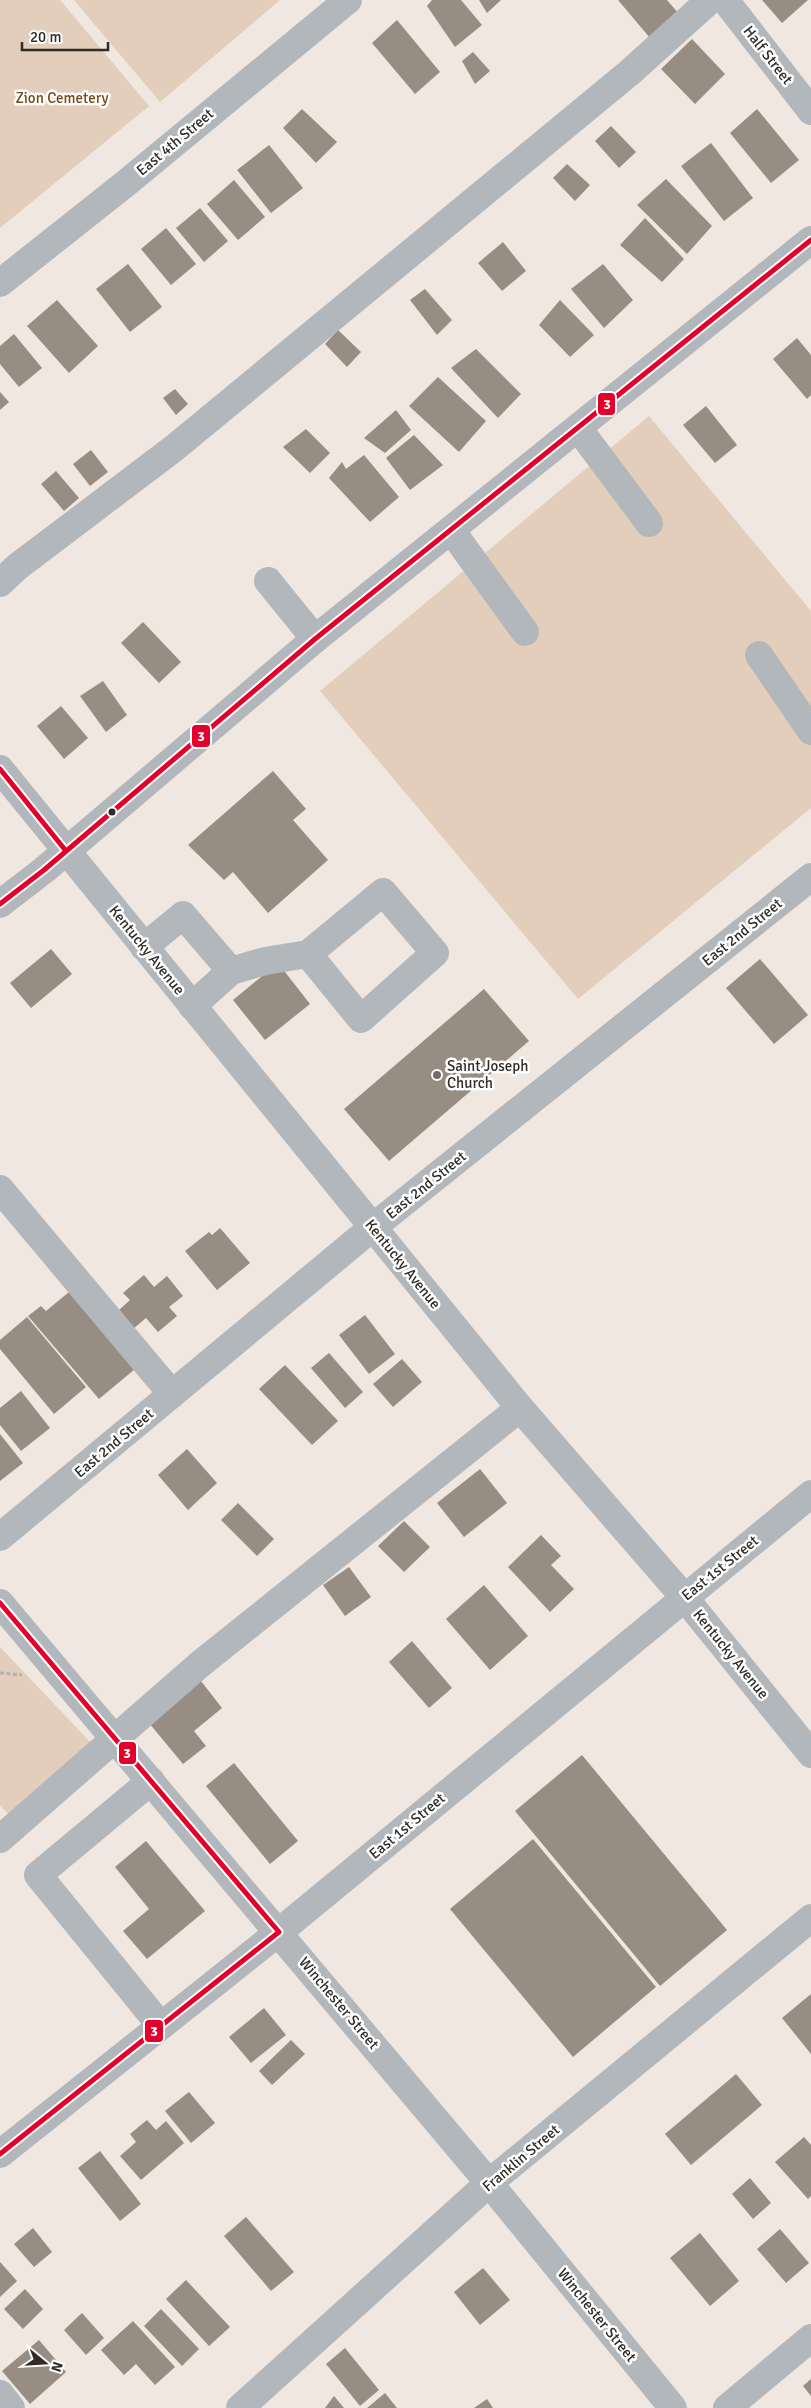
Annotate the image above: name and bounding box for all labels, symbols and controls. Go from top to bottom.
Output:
scale bar [22,20,109,52]
street label: Half Street [740,22,796,88]
text: 20 m [30,28,61,46]
park label: Zion Cemetery [15,89,109,107]
street label: East 4th Street [133,105,217,179]
line badge: 3 [597,392,616,416]
text: 3 [603,396,611,413]
line badge: 3 [191,724,211,748]
text: 3 [197,728,205,745]
unlabelled marker [107,807,117,817]
street label: East 2nd Street [698,894,786,970]
street label: Kentucky Avenue [106,902,188,998]
place label: Saint Joseph Church [447,1057,528,1092]
marker: Saint Joseph Church [431,1069,443,1081]
street label: East 2nd Street [382,1147,470,1223]
street label: Kentucky Avenue [362,1216,444,1312]
street label: East 2nd Street [71,1405,157,1481]
street label: East 1st Street [678,1532,762,1604]
street label: Kentucky Avenue [690,1606,772,1702]
line badge: 3 [118,1741,137,1765]
text: 3 [123,1745,131,1762]
street label: East 1st Street [365,1789,449,1863]
street label: Winchester Street [295,1953,383,2053]
line badge: 3 [144,2019,164,2043]
text: 3 [150,2023,158,2040]
street label: Franklin Street [479,2121,563,2195]
street label: Winchester Street [554,2265,640,2365]
north arrow [20,2338,70,2388]
text: N [47,2360,66,2374]

